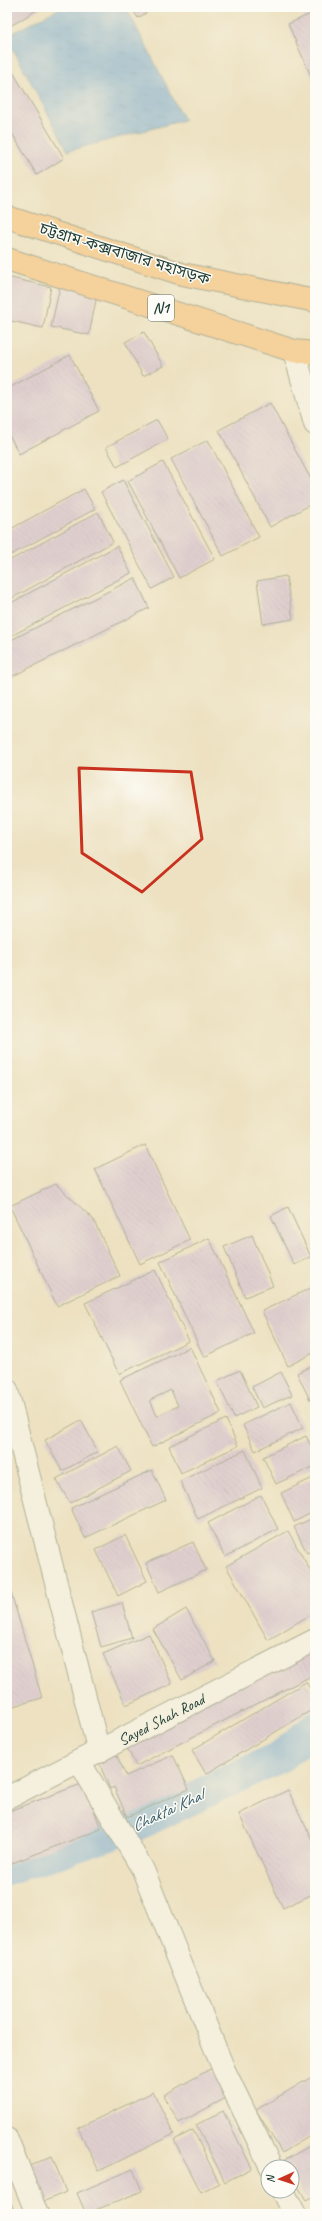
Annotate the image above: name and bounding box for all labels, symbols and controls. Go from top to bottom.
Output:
street label: চট্টগ্রাম-কক্সবাজার মহাসড়ক [36,218,213,290]
road number: N1 [148,295,174,321]
street label: Sayed Shah Road [115,1688,210,1750]
water label: Chaktai Khal [128,1782,212,1836]
north arrow [260,2159,300,2199]
text: N [263,2174,277,2183]

